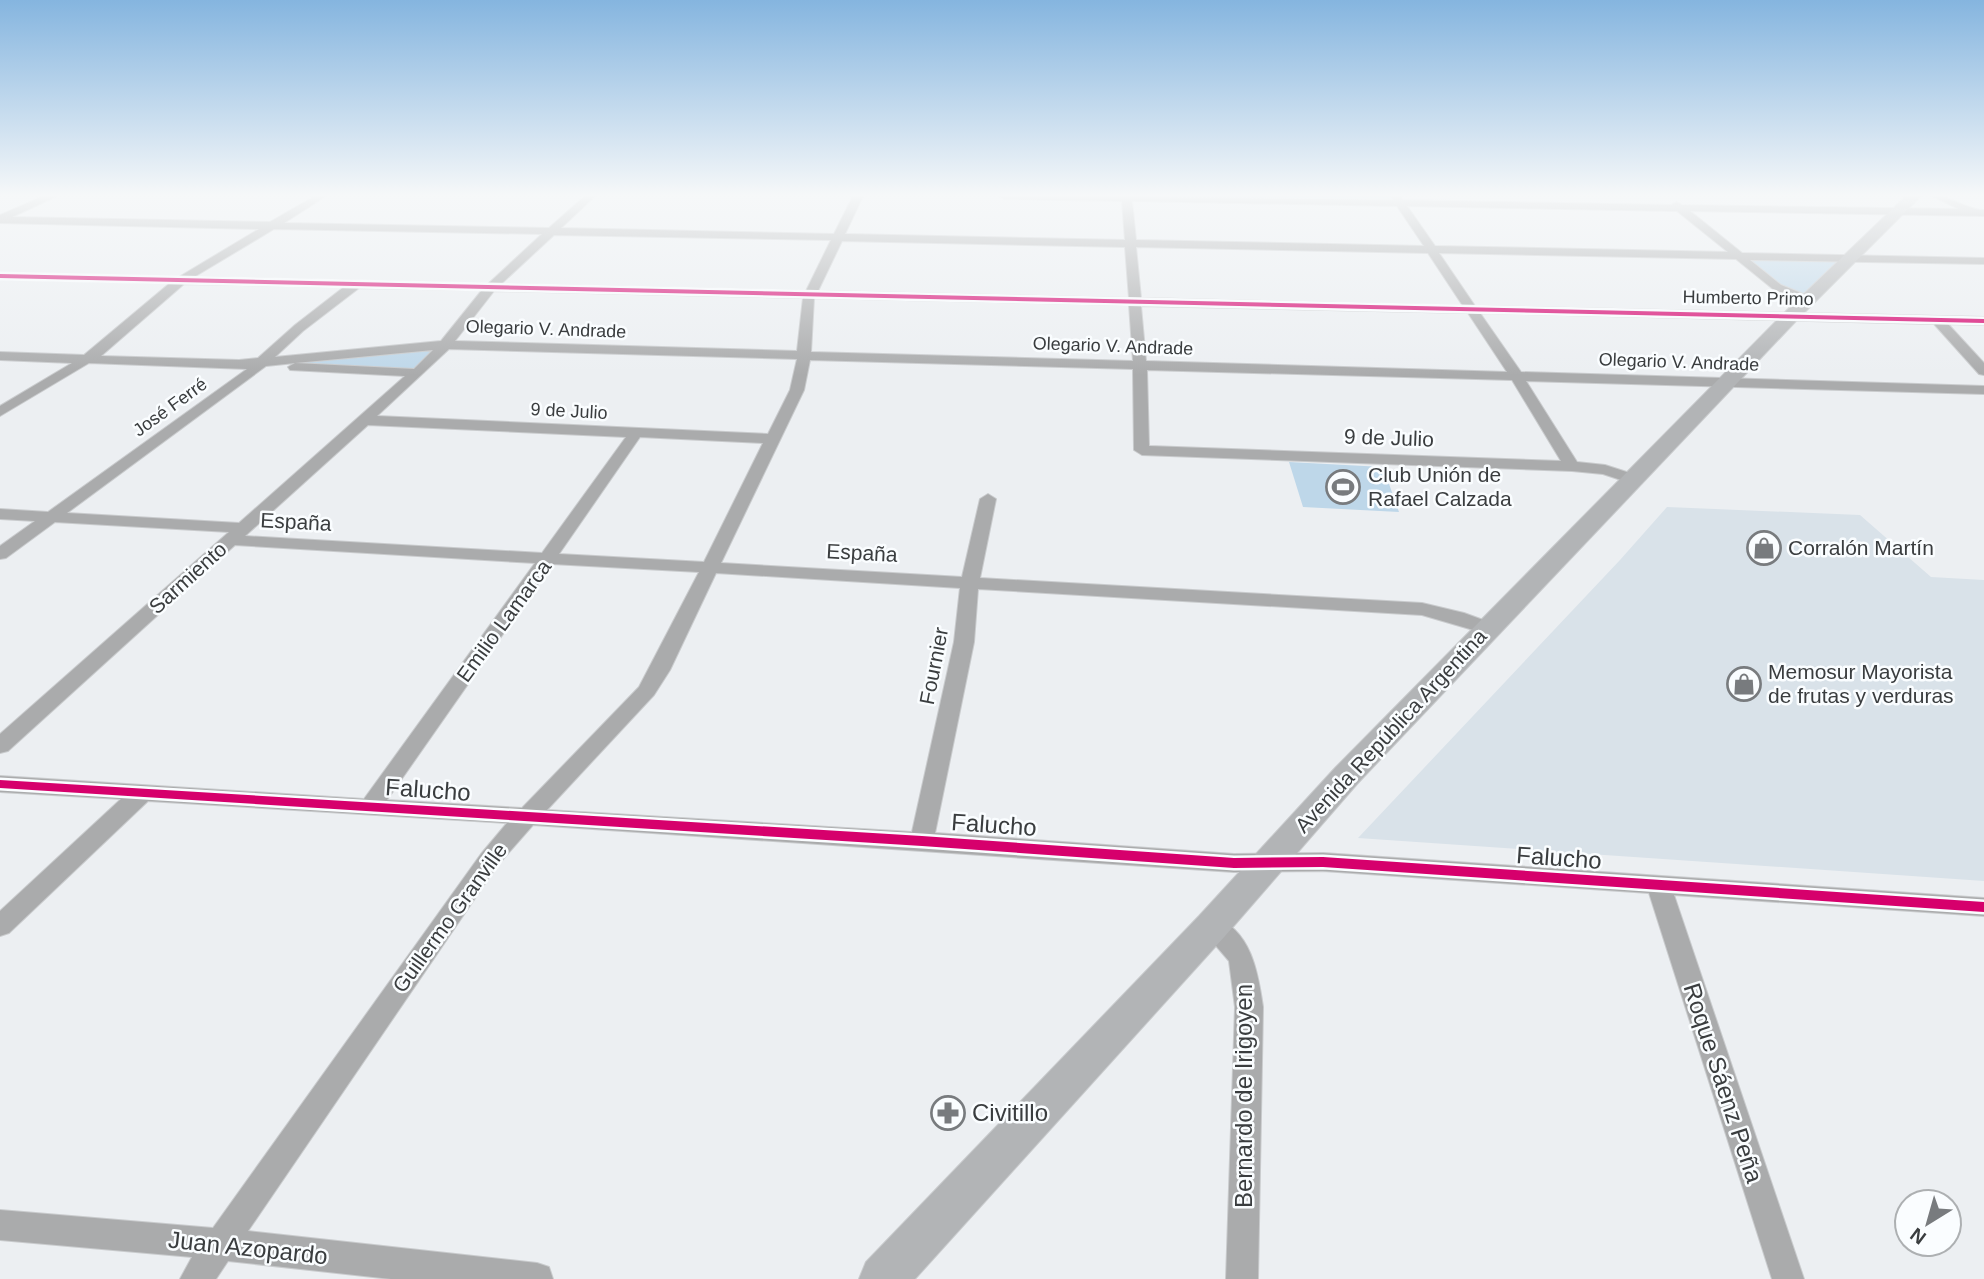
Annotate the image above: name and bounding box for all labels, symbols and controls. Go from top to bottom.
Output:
street label: Humberto Primo [1682,287,1814,309]
street label: Olegario V. Andrade [465,316,627,342]
street label: Olegario V. Andrade [1032,333,1194,359]
street label: Olegario V. Andrade [1598,349,1760,375]
street label: José Ferré [129,374,211,440]
street label: 9 de Julio [530,399,608,423]
street label: 9 de Julio [1344,424,1434,451]
place label: Club Unión de Rafael Calzada [1368,463,1512,510]
sports icon: Club Unión de Rafael Calzada [1324,468,1362,506]
street label: España [260,508,333,535]
shop icon: Corralón Martín [1745,529,1783,567]
place label: Corralón Martín [1788,536,1934,559]
street label: Sarmiento [144,537,231,618]
street label: España [826,539,899,566]
street label: Emilio Lamarca [452,555,556,686]
street label: Avenida República Argentina [1290,624,1491,837]
street label: Fournier [915,625,952,706]
place label: Memosur Mayorista de frutas y verduras [1768,660,1954,707]
shop icon: Memosur Mayorista de frutas y verduras [1725,665,1763,703]
street label: Falucho [385,773,472,806]
street label: Falucho [951,808,1038,841]
street label: Guillermo Granville [388,839,511,997]
street label: Falucho [1516,841,1603,874]
street label: Roque Sáenz Peña [1678,980,1769,1187]
street label: Bernardo de Irigoyen [1230,984,1257,1208]
pharmacy icon: Civitillo [929,1094,967,1132]
place label: Civitillo [972,1099,1048,1126]
north arrow [1893,1188,1963,1258]
text: N [1906,1224,1930,1249]
street label: Juan Azopardo [167,1226,329,1269]

